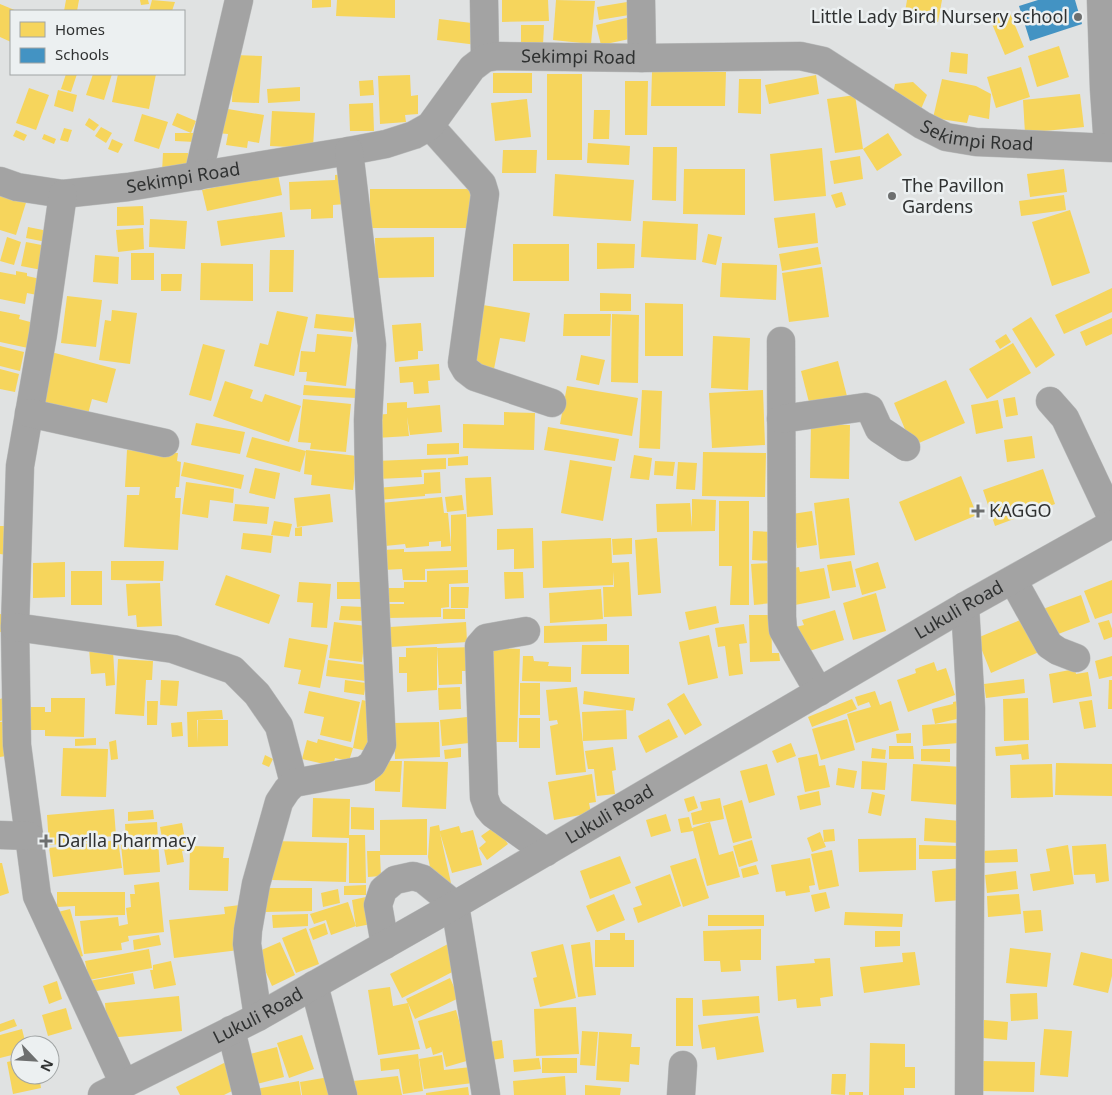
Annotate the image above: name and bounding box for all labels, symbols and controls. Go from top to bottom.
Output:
place label: Little Lady Bird Nursery school [811,4,1068,28]
legend [10,10,185,75]
marker: Little Lady Bird Nursery school [1072,11,1084,23]
text: Homes [55,19,105,39]
street label: Sekimpi Road [521,43,636,69]
text: Schools [55,44,109,64]
street label: Sekimpi Road [917,113,1034,156]
street label: Sekimpi Road [125,156,242,198]
place label: The Pavillon Gardens [902,173,1004,218]
marker: The Pavillon Gardens [886,190,898,202]
place label: KAGGO [989,498,1052,522]
marker: KAGGO [971,504,985,518]
street label: Lukuli Road [910,574,1007,644]
street label: Lukuli Road [560,778,657,849]
place label: Darlla Pharmacy [57,828,197,852]
marker: Darlla Pharmacy [39,834,53,848]
street label: Lukuli Road [209,981,307,1049]
north arrow [10,1035,60,1085]
text: N [36,1057,58,1075]

